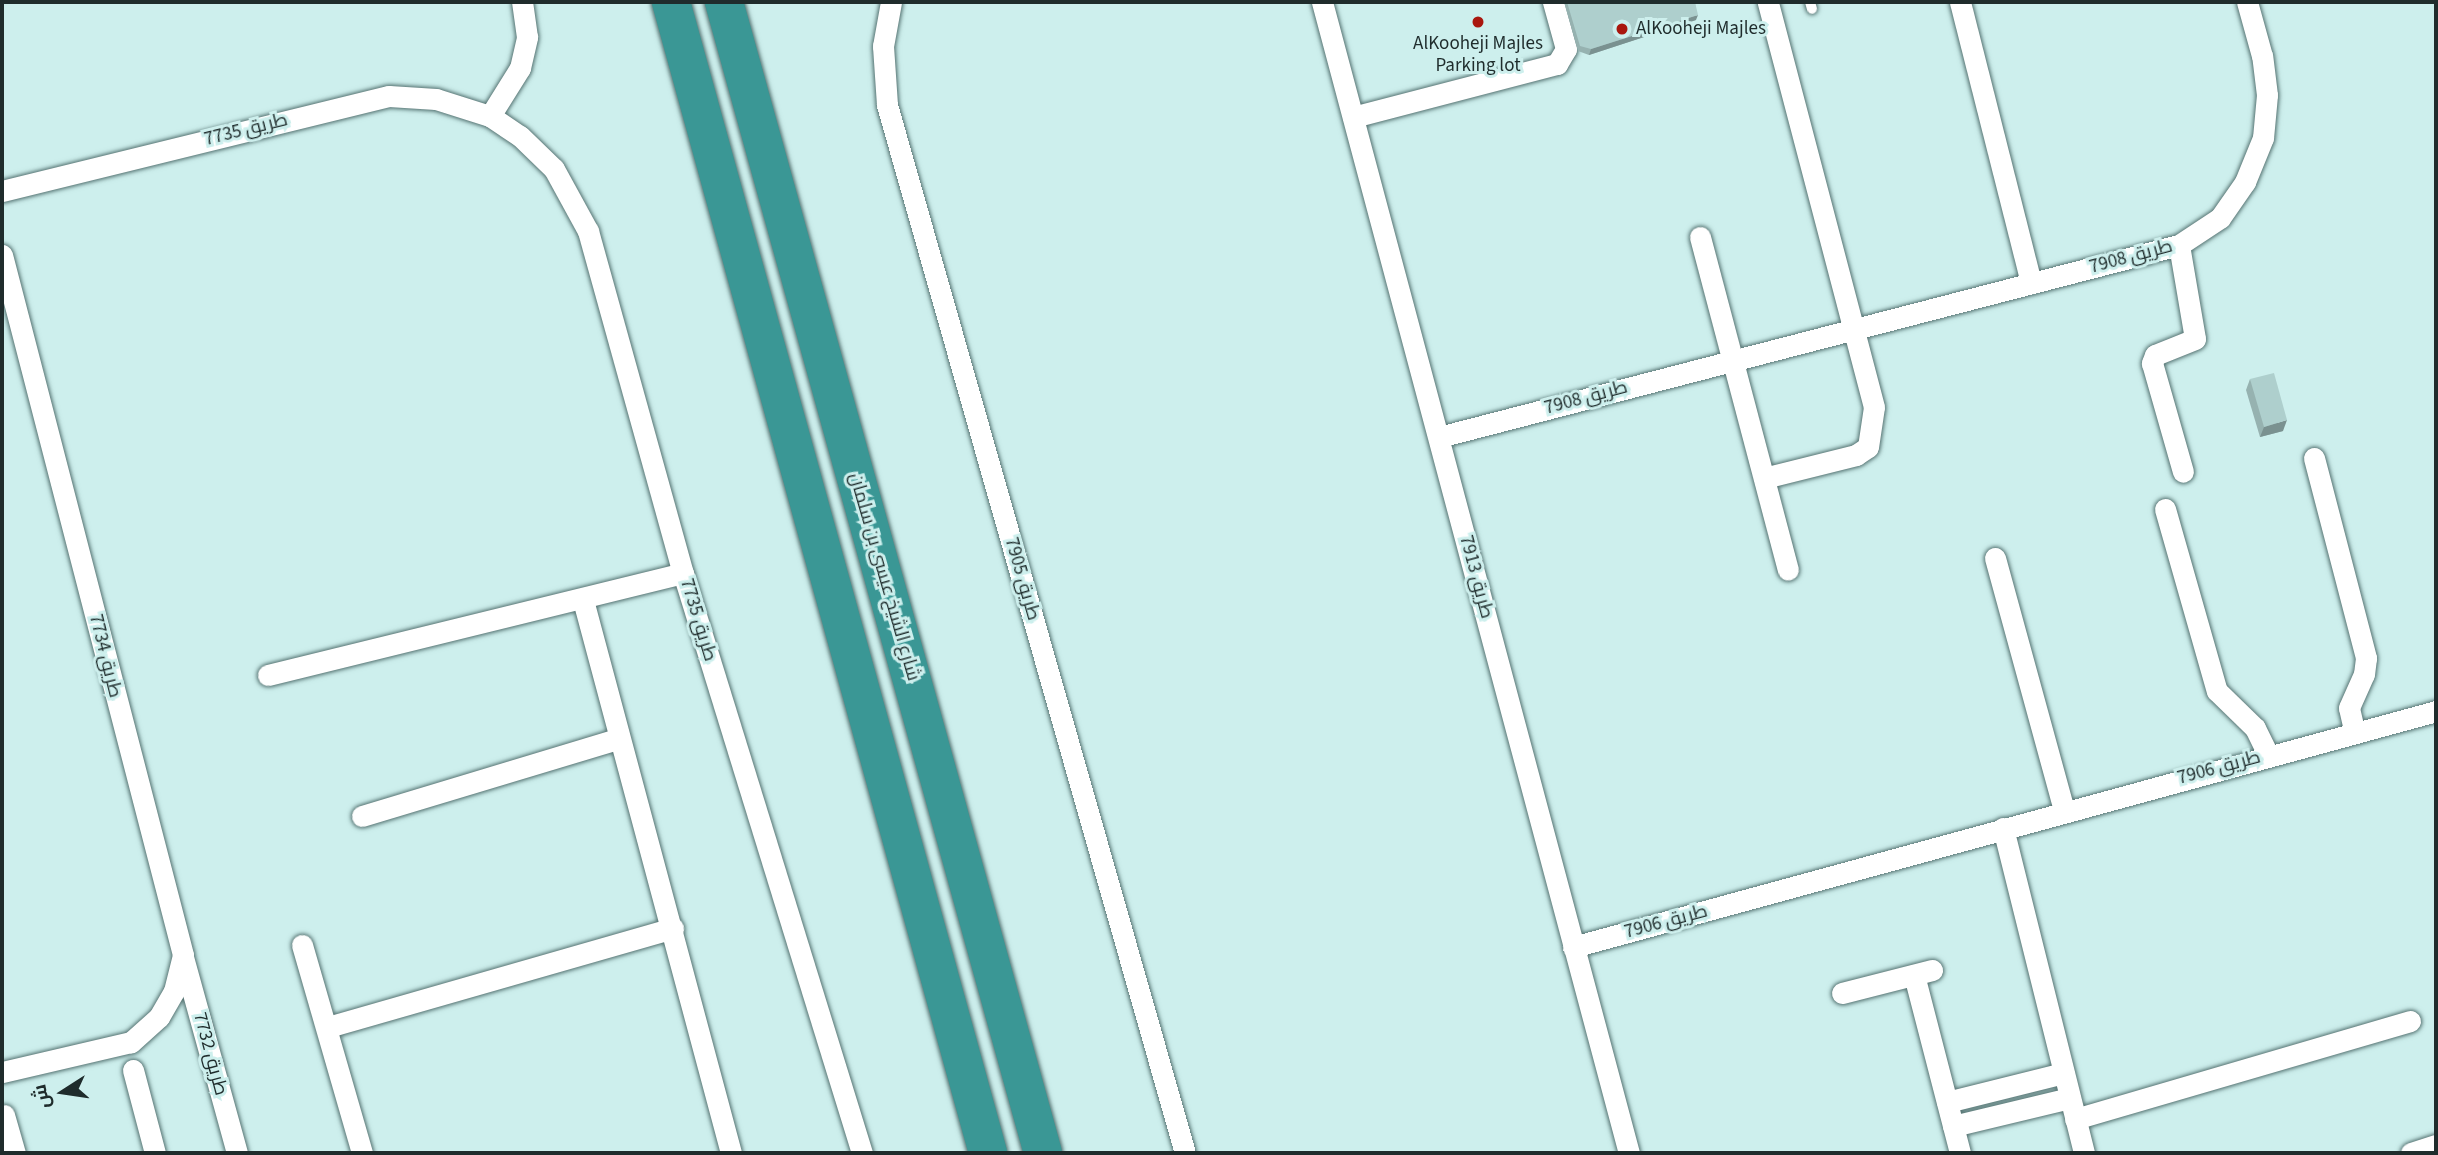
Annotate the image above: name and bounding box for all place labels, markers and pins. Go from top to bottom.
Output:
marker: AlKooheji Majles Parking lot [1470,14,1486,30]
place label: AlKooheji Majles [1636,18,1766,40]
marker: AlKooheji Majles [1614,21,1630,37]
place label: AlKooheji Majles Parking lot [1413,33,1543,77]

